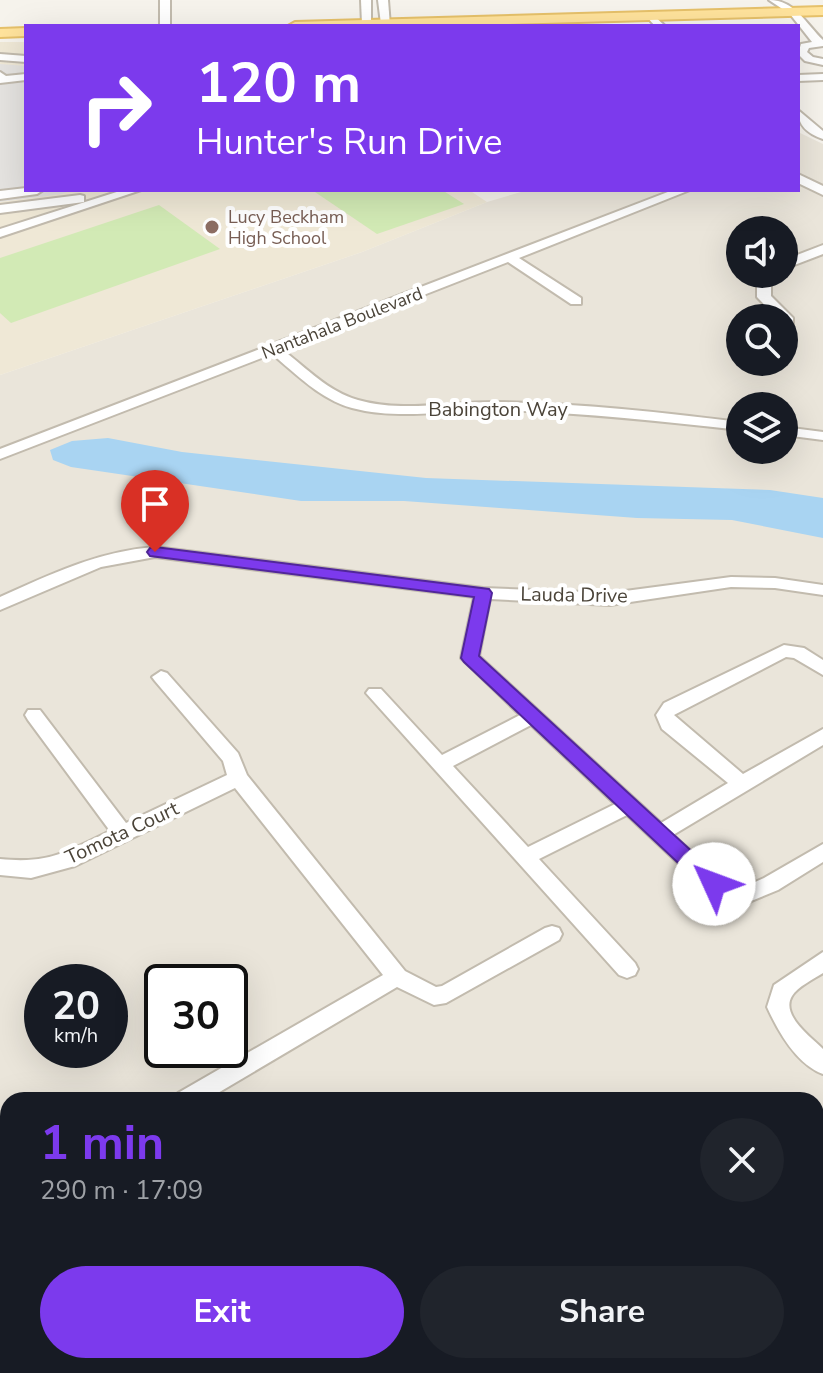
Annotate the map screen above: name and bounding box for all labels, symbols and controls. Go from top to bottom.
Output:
text: 120 m [196,45,361,122]
icon: right [64,56,168,160]
text: Hunter's Run Drive [196,118,502,167]
place label: Lucy Beckham High School [228,205,344,250]
map controls [726,216,798,464]
button: sound [726,216,798,288]
marker: Lucy Beckham High School [203,218,221,236]
street label: Nantahala Boulevard [258,281,426,365]
button: search [726,304,798,376]
button: layers [726,392,798,464]
street label: Babington Way [428,396,569,423]
pin [121,470,189,552]
icon: arrive [133,482,177,526]
street label: Lauda Drive [520,581,628,609]
street label: Tomota Court [61,795,184,871]
position arrow [672,842,756,926]
speed limit sign: 30 [144,964,248,1068]
text: 20 [52,979,100,1033]
text: km/h [54,1022,98,1049]
text: 1 min [40,1110,164,1176]
button: close [700,1118,784,1202]
text: 290 m · 17:09 [40,1173,203,1208]
button: Exit [40,1266,404,1358]
button: Share [420,1266,784,1358]

